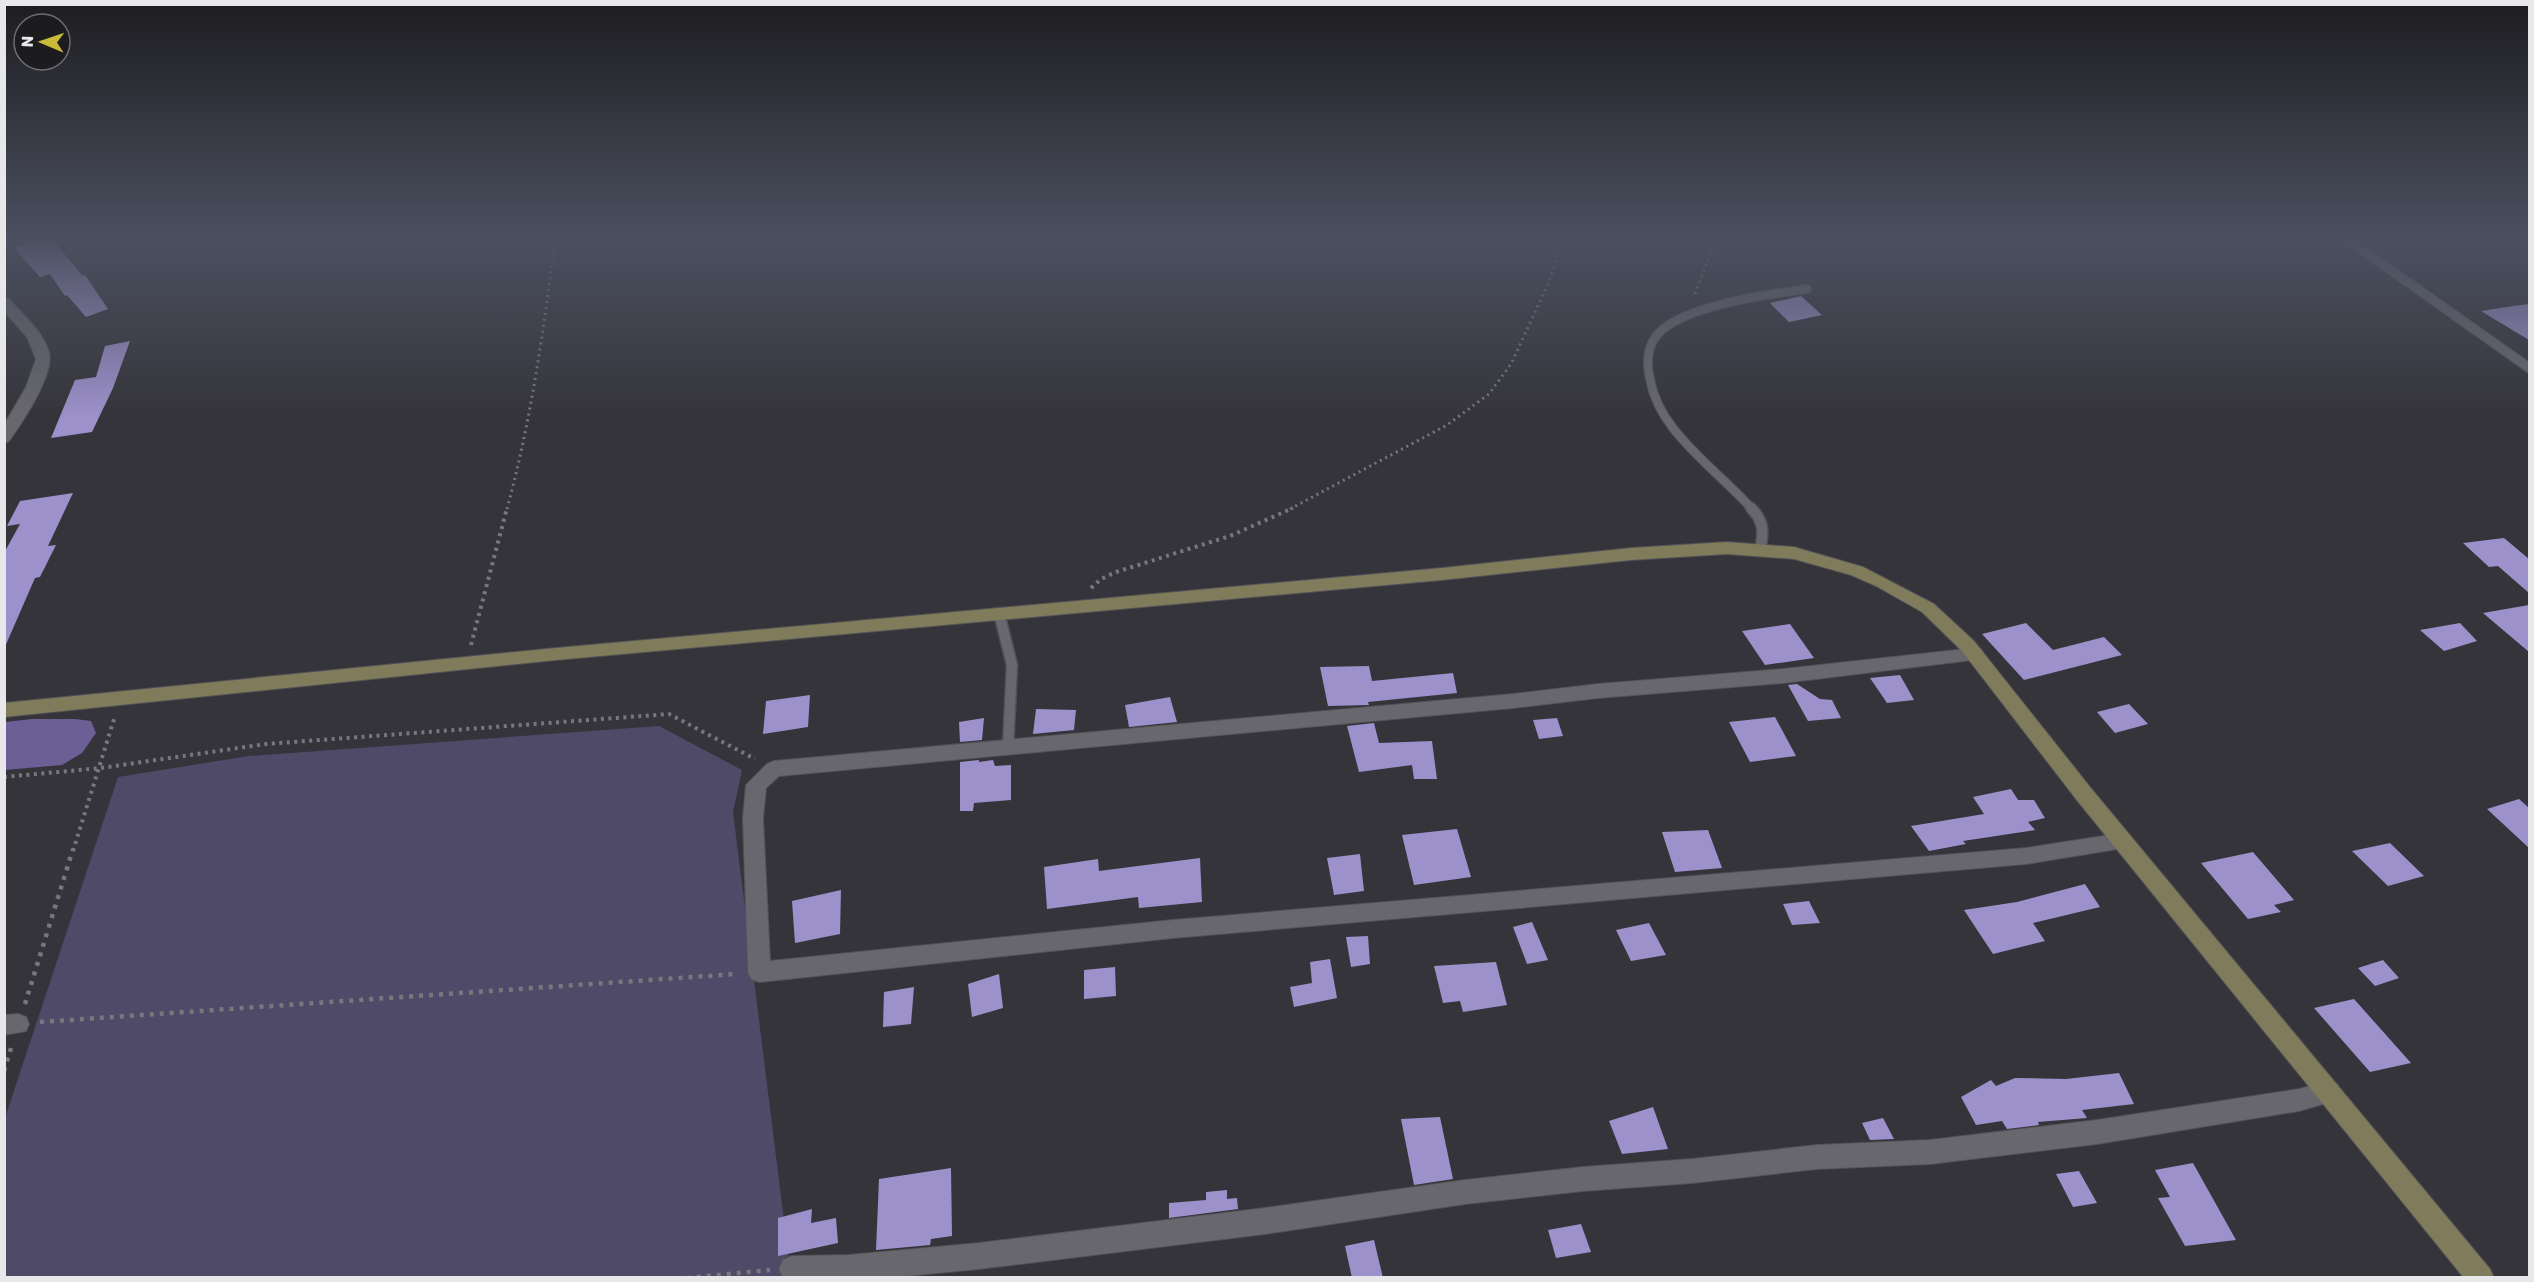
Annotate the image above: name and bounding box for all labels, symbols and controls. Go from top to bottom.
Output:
north arrow [12,12,72,72]
text: N [18,35,37,48]

